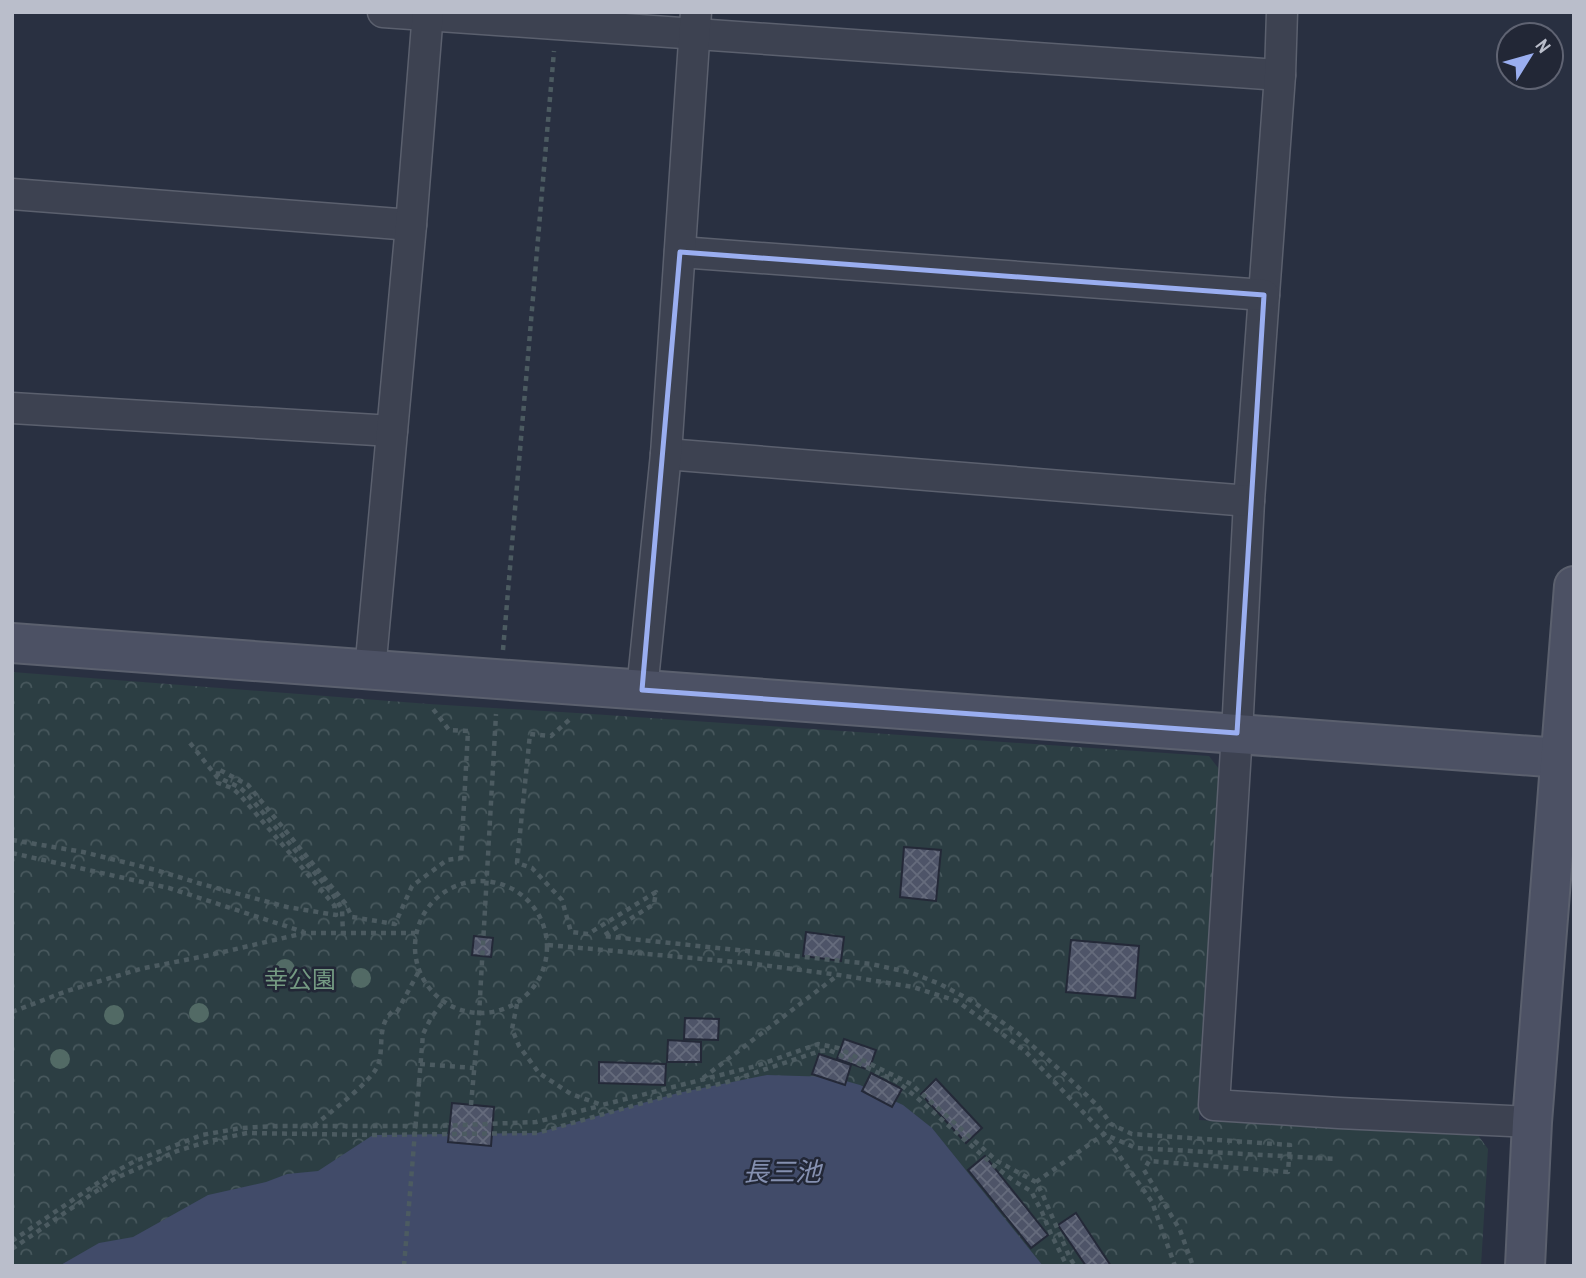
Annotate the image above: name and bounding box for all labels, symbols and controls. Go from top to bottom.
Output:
north arrow [1495,21,1565,91]
text: N [1530,33,1557,58]
park label: 幸公園 [264,963,336,995]
water label: 長三池 [743,1154,824,1189]

